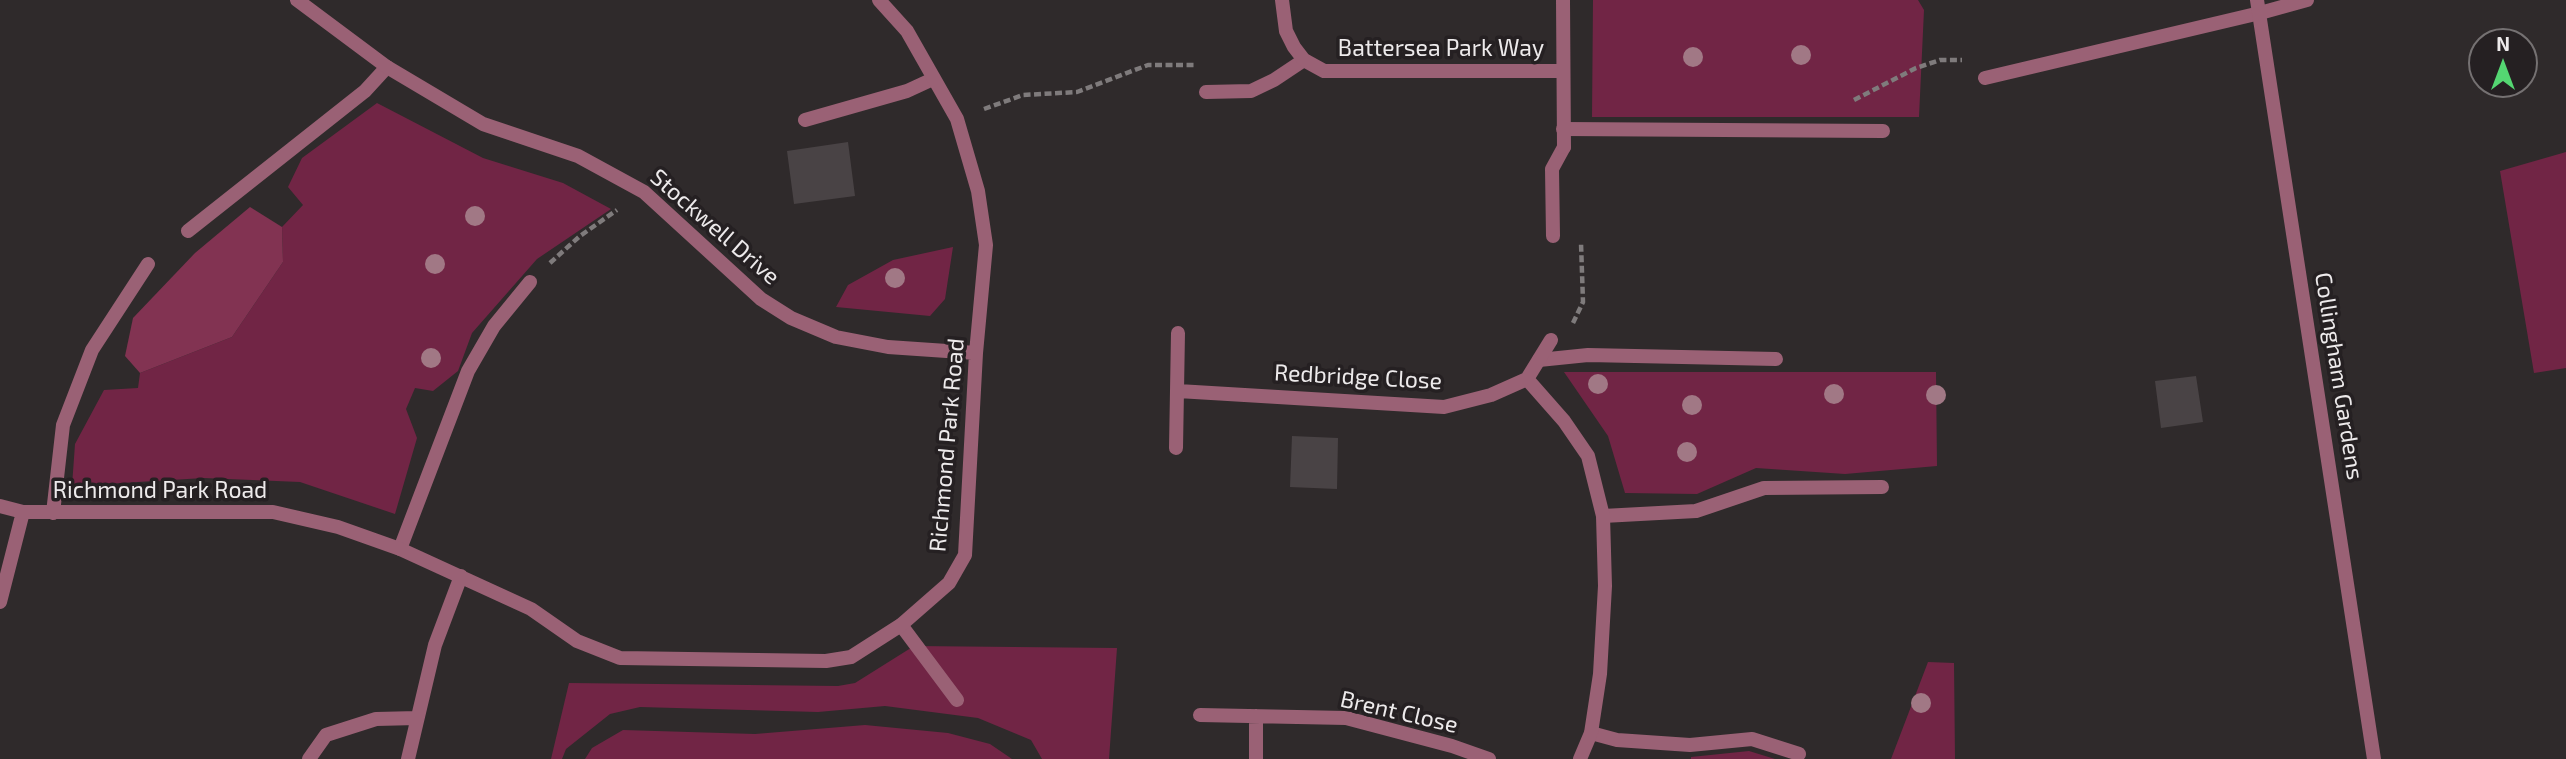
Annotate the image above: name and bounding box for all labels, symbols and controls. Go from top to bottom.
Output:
north arrow [2468,28,2538,98]
text: N [2496,32,2510,55]
street label: Battersea Park Way [1338,34,1544,62]
street label: Stockwell Drive [645,163,785,291]
street label: Collingham Gardens [2309,270,2369,482]
street label: Richmond Park Road [924,337,970,553]
street label: Redbridge Close [1273,359,1443,395]
street label: Richmond Park Road [53,476,267,504]
street label: Brent Close [1338,685,1460,739]

